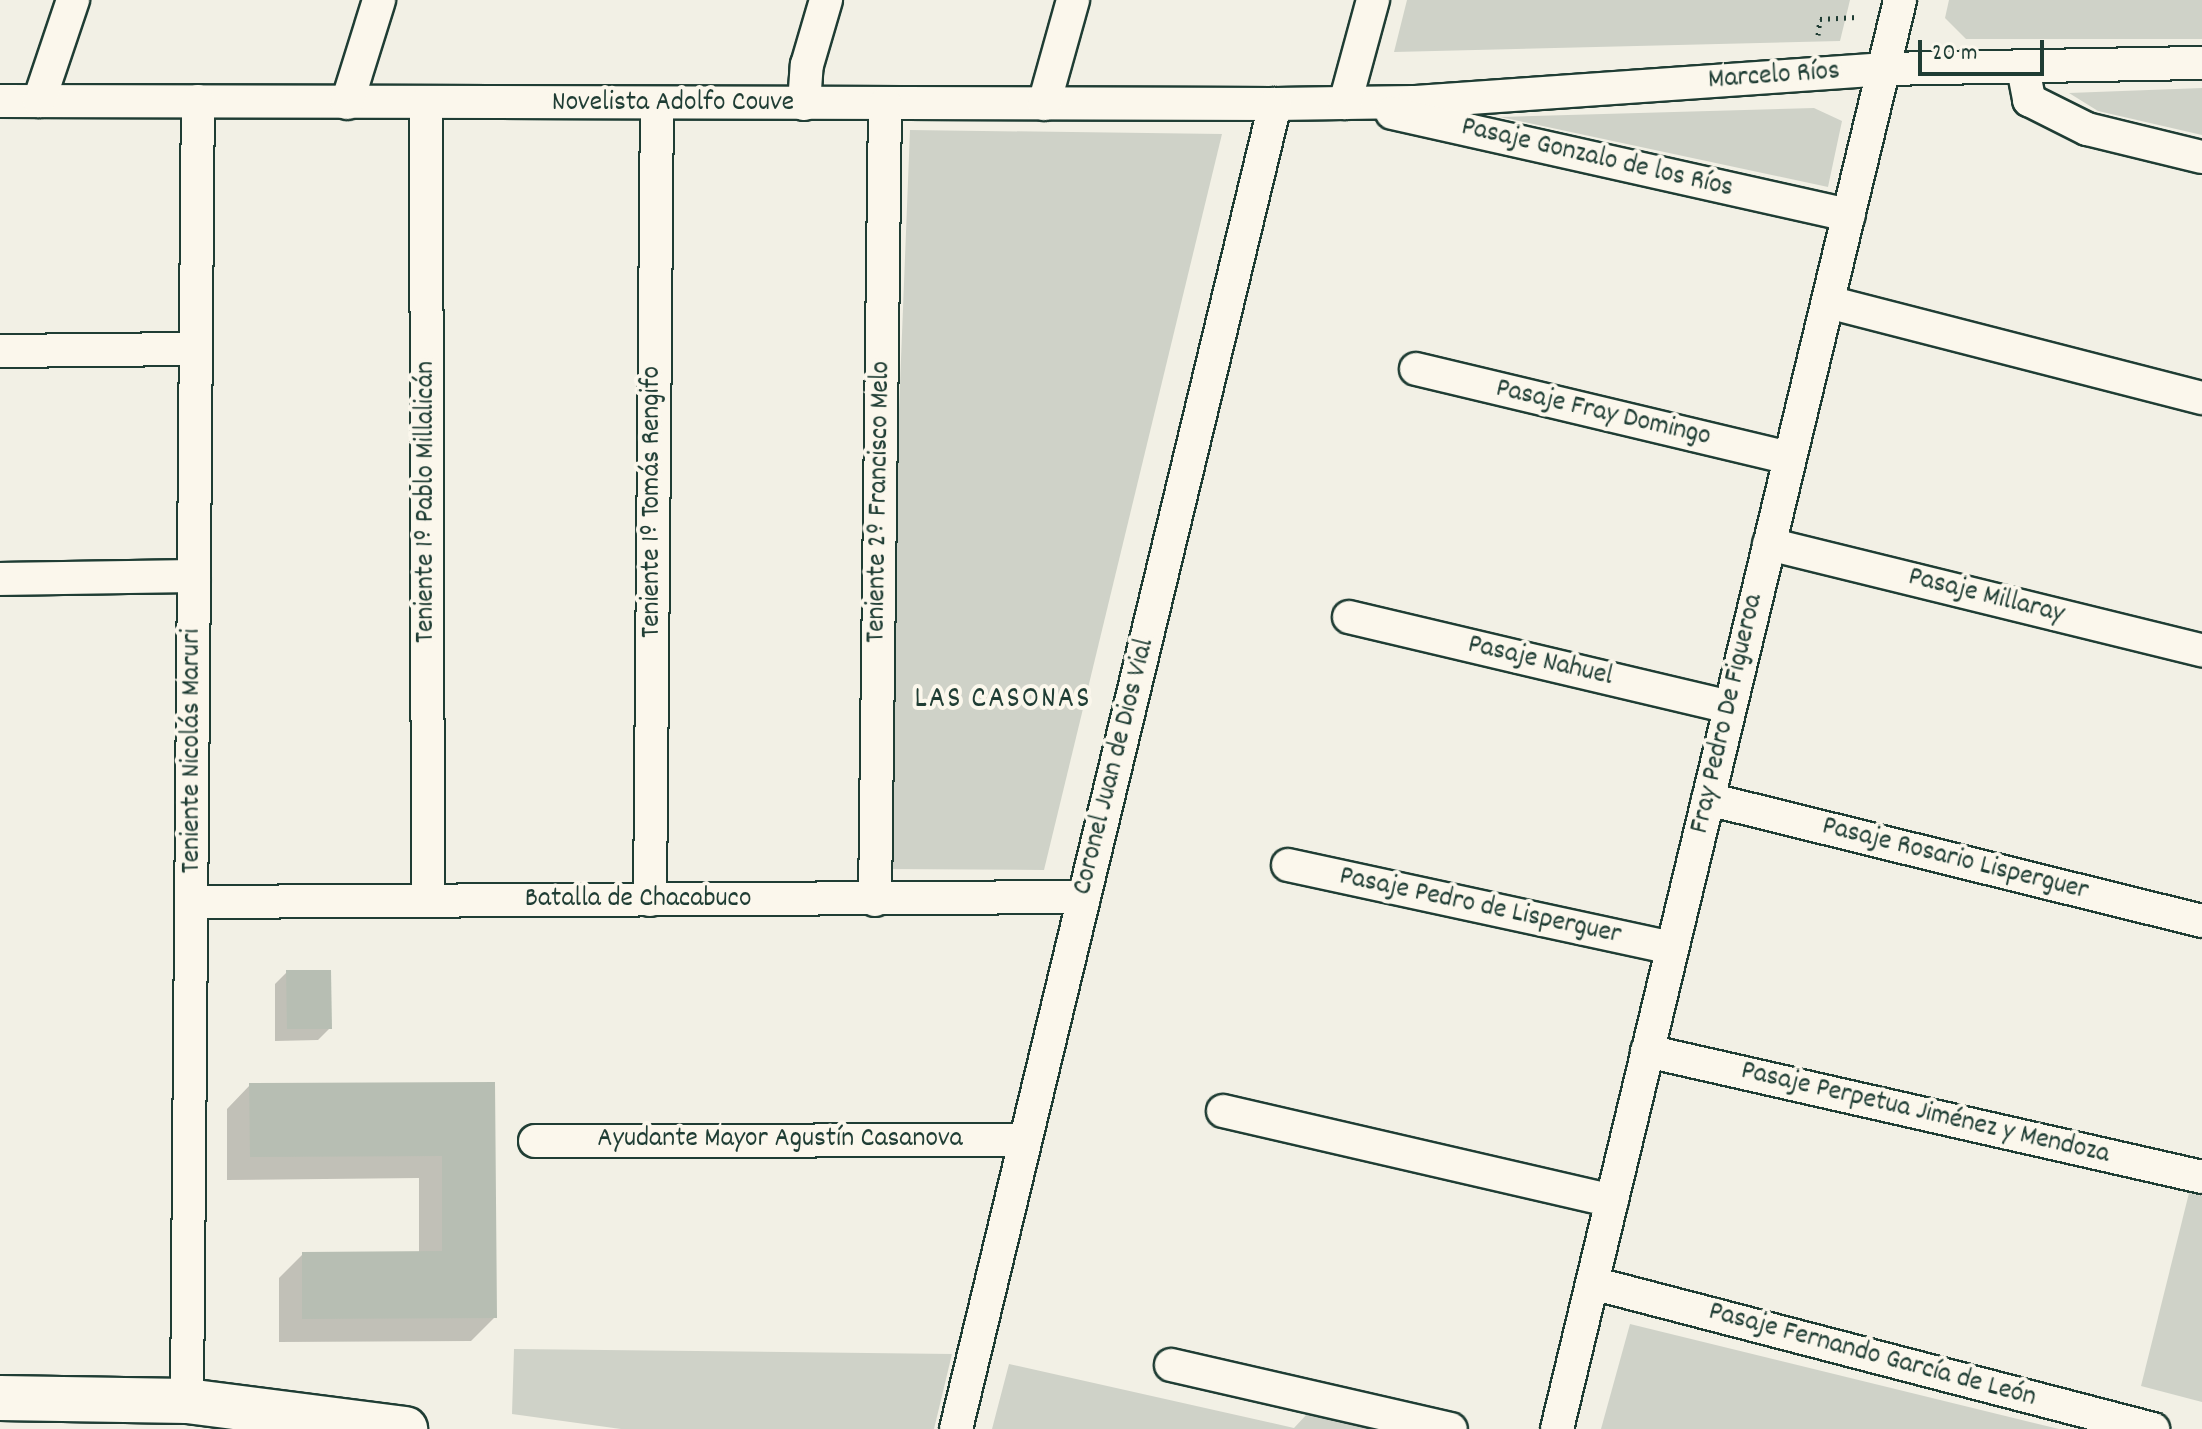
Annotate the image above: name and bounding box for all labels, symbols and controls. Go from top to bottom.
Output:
scale bar [1922,24,2048,74]
text: 20 m [1932,37,1978,71]
street label: Marcelo Ríos [1707,56,1841,98]
street label: Novelista Adolfo Couve [552,87,794,121]
street label: Pasaje Gonzalo de los Ríos [1458,111,1736,207]
street label: Teniente 1º Pablo Millalicán [410,361,444,643]
street label: Teniente 2º Francisco Melo [861,361,899,643]
street label: Teniente 1º Tomás Rengifo [636,366,670,638]
street label: Pasaje Fray Domingo [1492,373,1714,455]
street label: Pasaje Millaray [1904,561,2068,633]
street label: Fray Pedro De Figueroa [1684,591,1772,837]
street label: Teniente Nicolás Maruri [176,629,210,873]
street label: Pasaje Nahuel [1464,629,1616,695]
street label: Coronel Juan de Dios Vial [1067,635,1163,899]
district label: LAS CASONAS [915,683,1091,719]
street label: Pasaje Rosario Lisperguer [1818,811,2092,909]
street label: Pasaje Pedro de Lisperguer [1336,861,1624,953]
street label: Batalla de Chacabuco [525,883,751,917]
street label: Pasaje Perpetua Jiménez y Mendoza [1737,1055,2113,1173]
street label: Ayudante Mayor Agustín Casanova [597,1123,963,1157]
street label: Pasaje Fernando García de León [1705,1296,2039,1416]

